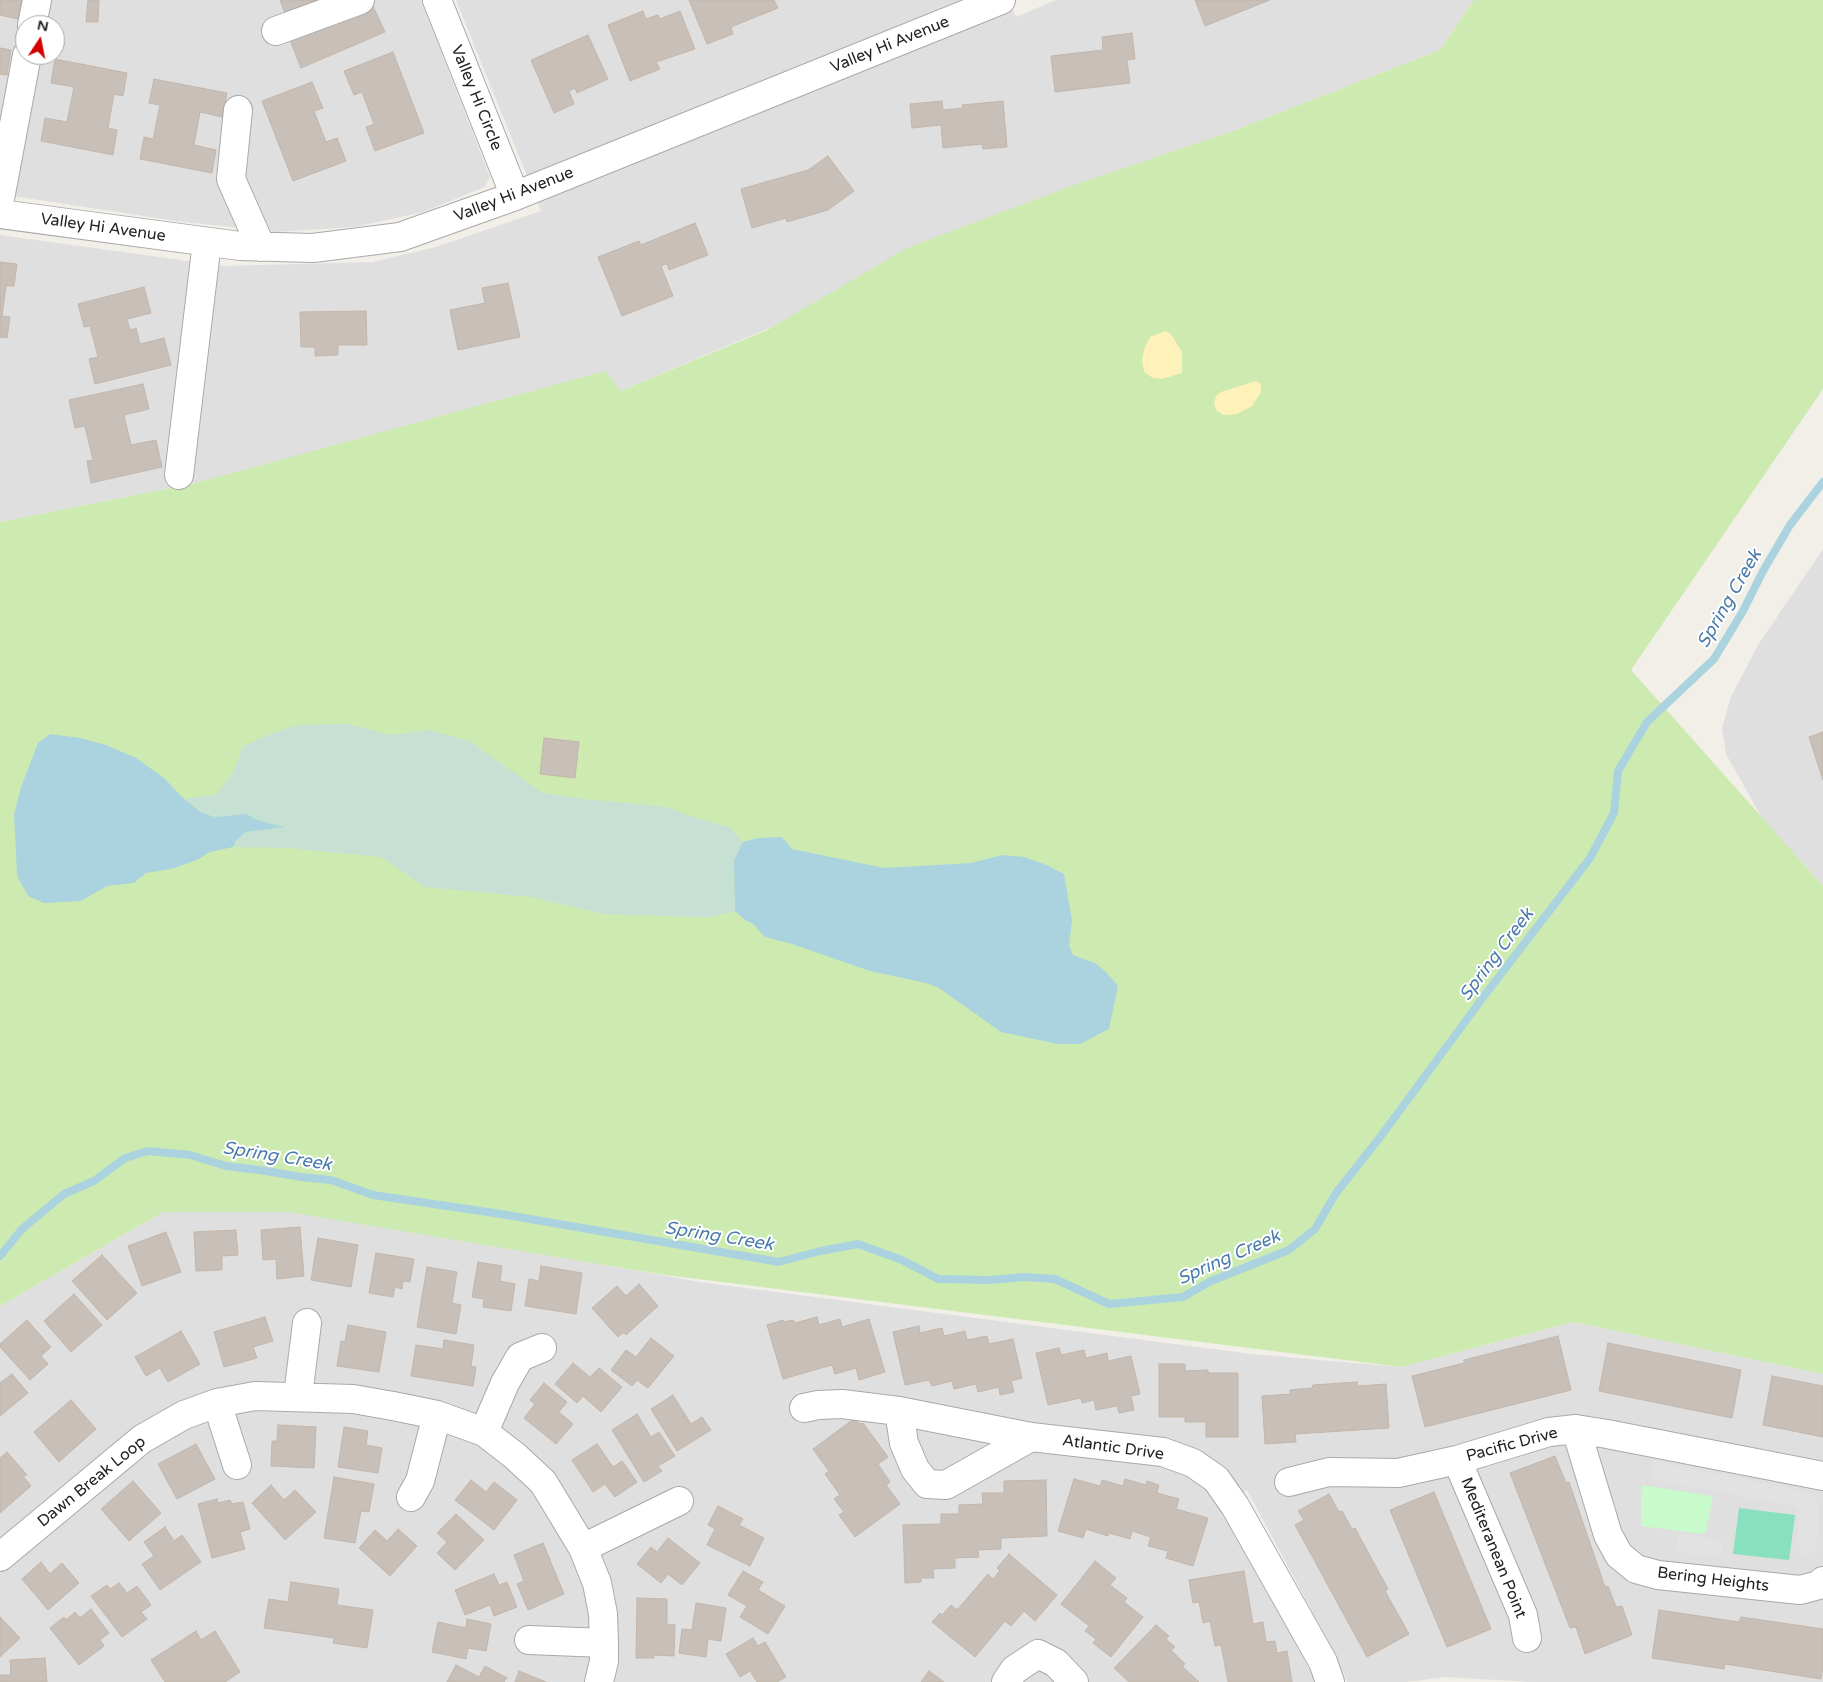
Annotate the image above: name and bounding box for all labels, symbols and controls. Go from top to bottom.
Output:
street label: Valley Hi Avenue [828,12,952,78]
north arrow [15,15,65,65]
text: N [36,16,50,35]
street label: Valley Hi Circle [446,43,506,153]
street label: Valley Hi Avenue [452,163,576,227]
street label: Valley Hi Avenue [39,210,167,246]
water label: Spring Creek [1693,546,1767,652]
water label: Spring Creek [1455,905,1539,1005]
water label: Spring Creek [221,1138,333,1176]
water label: Spring Creek [663,1218,775,1256]
water label: Spring Creek [1174,1226,1284,1290]
street label: Pacific Drive [1464,1424,1560,1466]
street label: Atlantic Drive [1061,1431,1165,1465]
street label: Dawn Break Loop [34,1432,150,1532]
street label: Mediteranean Point [1456,1475,1530,1621]
street label: Bering Heights [1656,1564,1770,1596]

